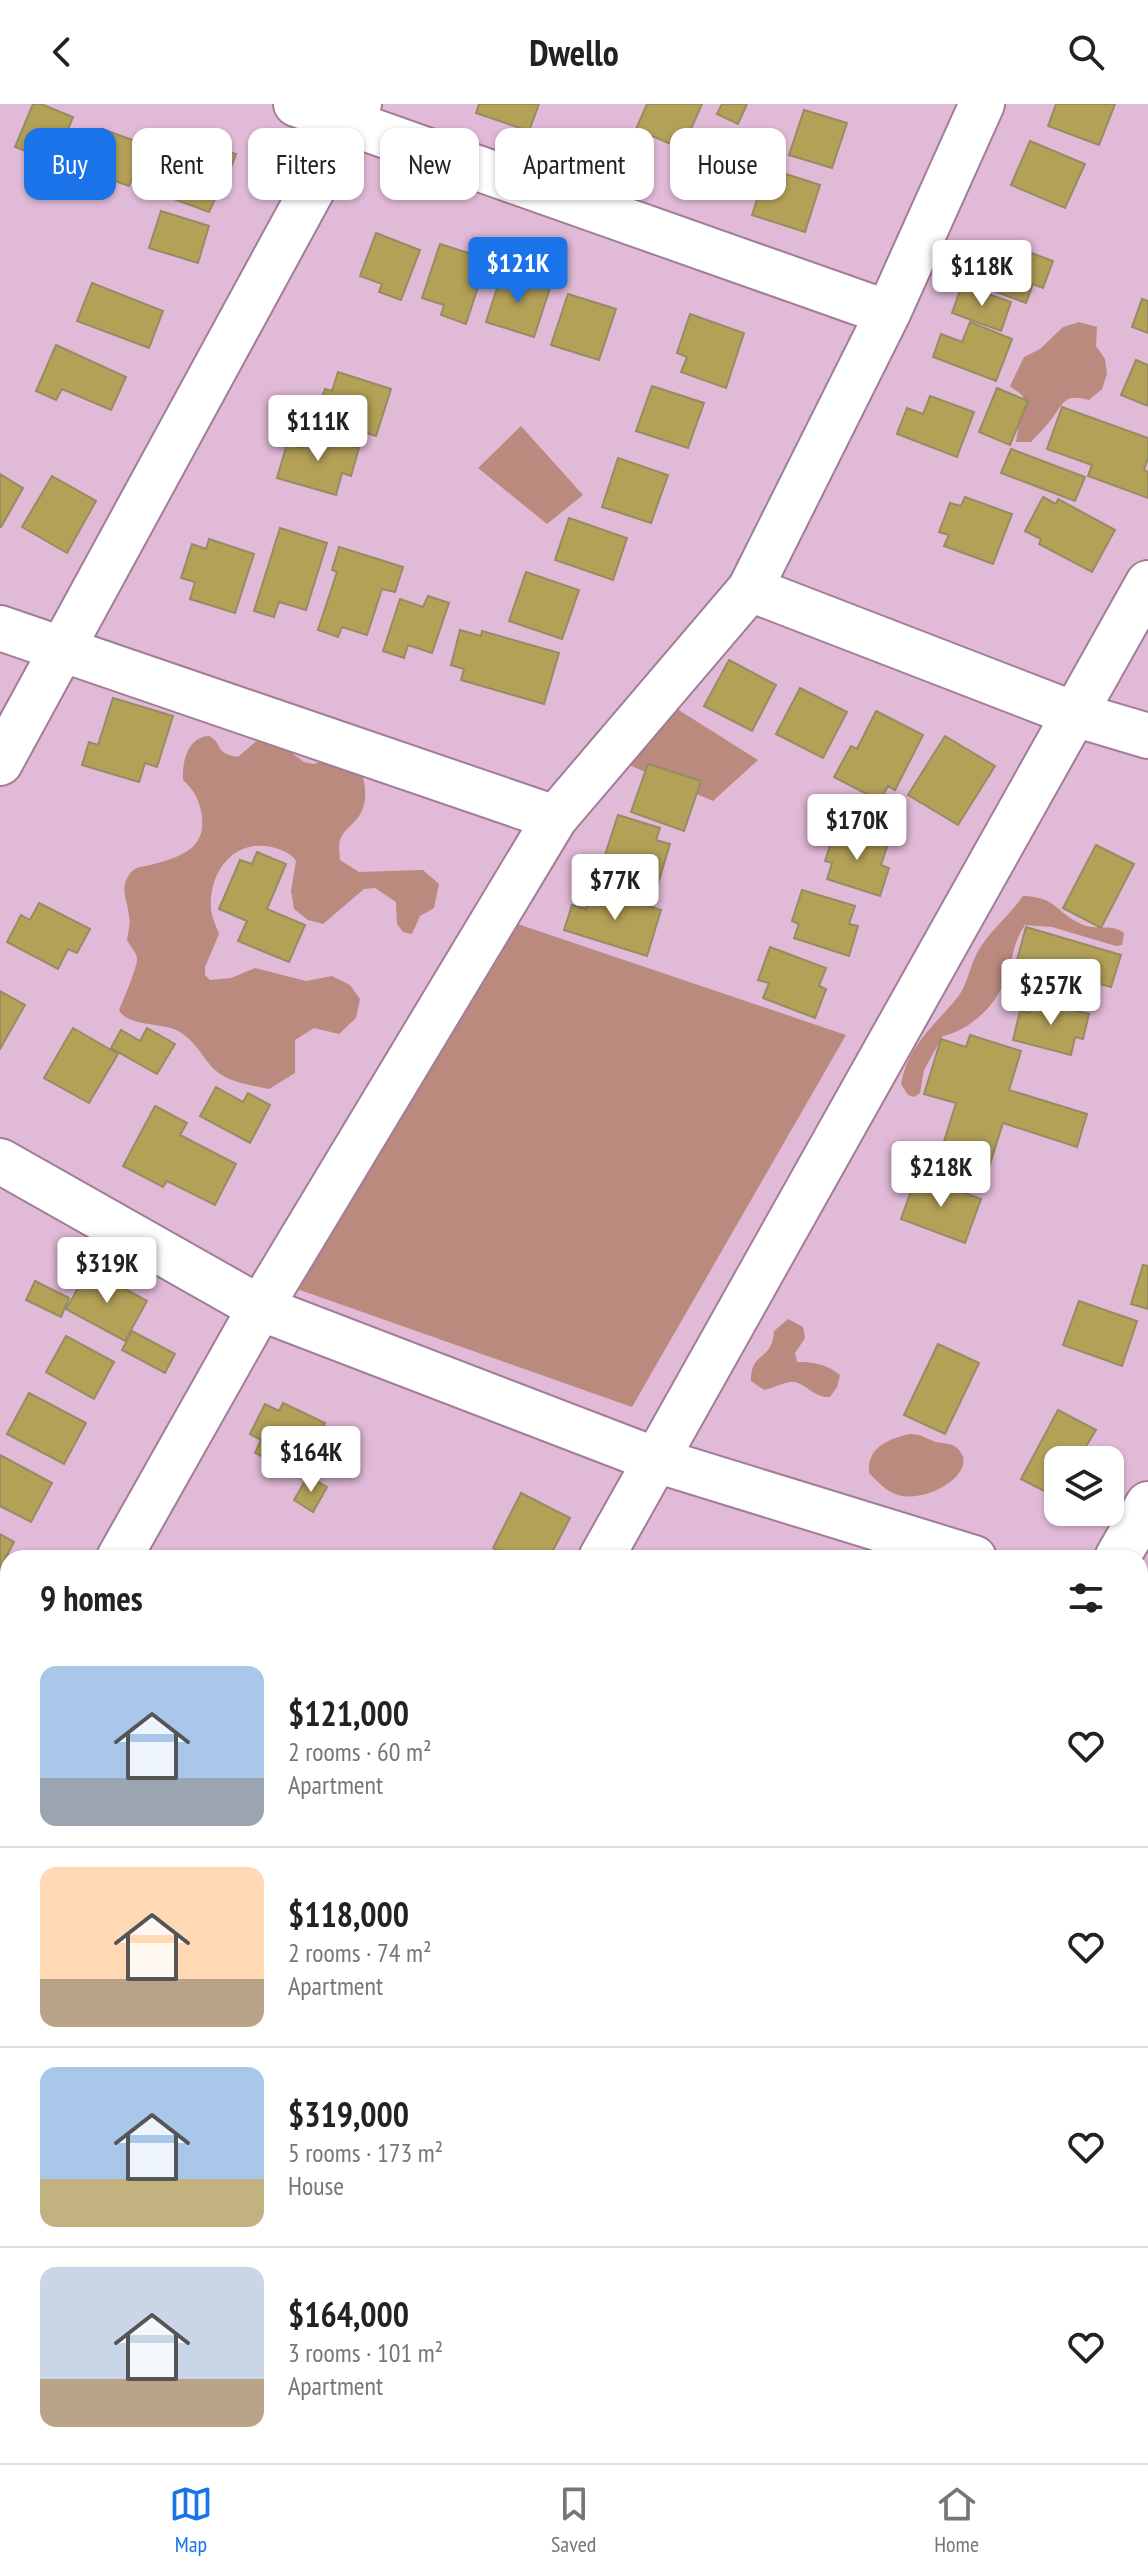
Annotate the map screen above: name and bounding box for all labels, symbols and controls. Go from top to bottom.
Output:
text: Dwello [529,29,619,76]
icon: back [40,30,84,74]
icon: search [1064,30,1108,74]
chip: Buy [24,128,116,200]
chip: Rent [132,128,232,200]
chip: Filters [248,128,364,200]
chip: New [380,128,479,200]
chip: Apartment [495,128,654,200]
chip: House [670,128,786,200]
pin: $121K [462,237,574,305]
pin: $118K [926,240,1038,308]
text: $121K [486,246,550,279]
text: $118K [950,249,1014,282]
pin: $111K [262,395,374,463]
text: $111K [286,404,350,437]
pin: $170K [801,794,913,862]
text: $170K [825,803,889,836]
pin: $77K [568,854,662,922]
text: $77K [590,863,640,896]
pin: $257K [995,959,1107,1027]
text: $257K [1019,968,1083,1001]
pin: $218K [885,1141,997,1209]
text: $218K [909,1150,973,1183]
pin: $319K [51,1237,163,1305]
text: $319K [75,1246,139,1279]
pin: $164K [255,1426,367,1494]
text: $164K [279,1435,343,1468]
map controls [1044,1446,1124,1526]
button: layers [1044,1446,1124,1526]
text: 9 homes [40,1576,143,1620]
icon: filters [1064,1576,1108,1620]
text: $121,000 [288,1691,409,1735]
icon: home [104,1698,200,1794]
icon: heart [1064,1724,1108,1768]
text: 2 rooms · 60 m² [288,1735,432,1768]
text: Apartment [288,1768,383,1801]
text: $118,000 [288,1892,409,1936]
icon: home [104,1899,200,1995]
icon: heart [1064,1925,1108,1969]
text: 2 rooms · 74 m² [288,1936,432,1969]
text: Apartment [288,1969,383,2002]
text: $319,000 [288,2092,409,2136]
icon: home [104,2099,200,2195]
icon: heart [1064,2125,1108,2169]
text: 5 rooms · 173 m² [288,2136,443,2169]
text: House [288,2169,344,2202]
text: $164,000 [288,2292,409,2336]
icon: home [104,2299,200,2395]
icon: heart [1064,2325,1108,2369]
text: 3 rooms · 101 m² [288,2336,443,2369]
text: Apartment [288,2369,383,2402]
tab: Map [169,2482,213,2558]
tab: Saved [551,2482,596,2558]
tab: Home [934,2482,979,2558]

